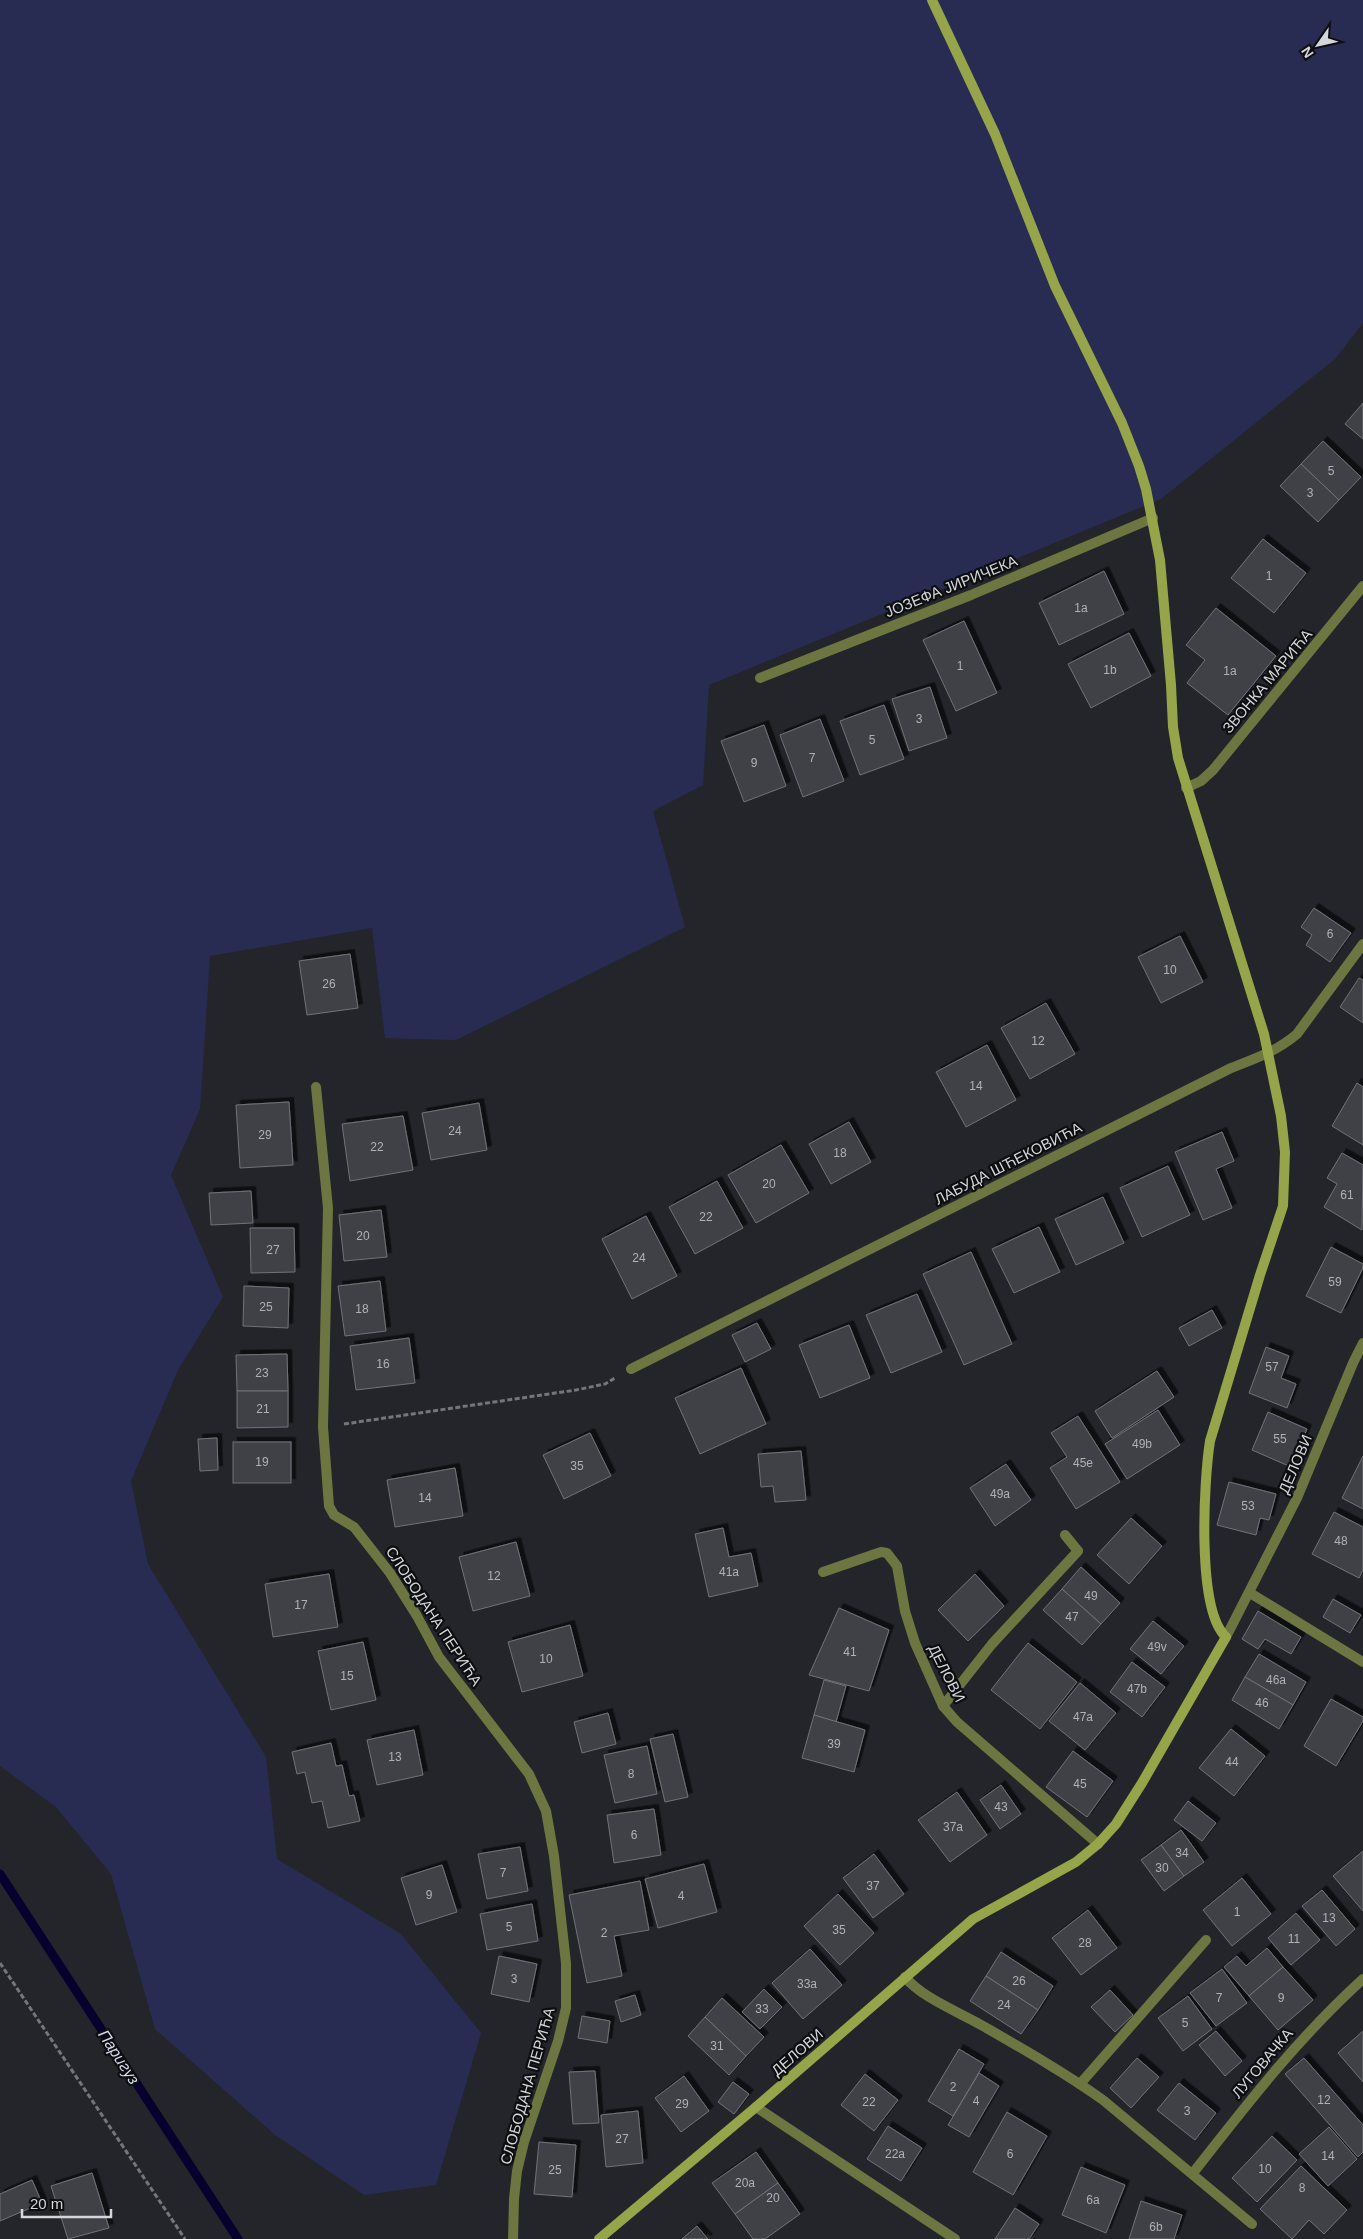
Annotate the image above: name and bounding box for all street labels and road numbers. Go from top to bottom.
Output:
street label: ЈОЗЕФА ЈИРИЧЕКА [882,552,1020,620]
street label: ЗВОНКА МАРИЋА [1219,626,1315,736]
street label: ЛАБУДА ШЋЕКОВИЋА [932,1118,1084,1208]
street label: ДЕЛОВИ [1275,1432,1315,1496]
street label: СЛОБОДАНА ПЕРИЋА [383,1543,485,1689]
street label: ДЕЛОВИ [925,1641,969,1705]
street label: СЛОБОДАНА ПЕРИЋА [496,2006,558,2166]
street label: ДЕЛОВИ [768,2025,826,2079]
street label: ЛУГОВАЧКА [1228,2025,1296,2101]

